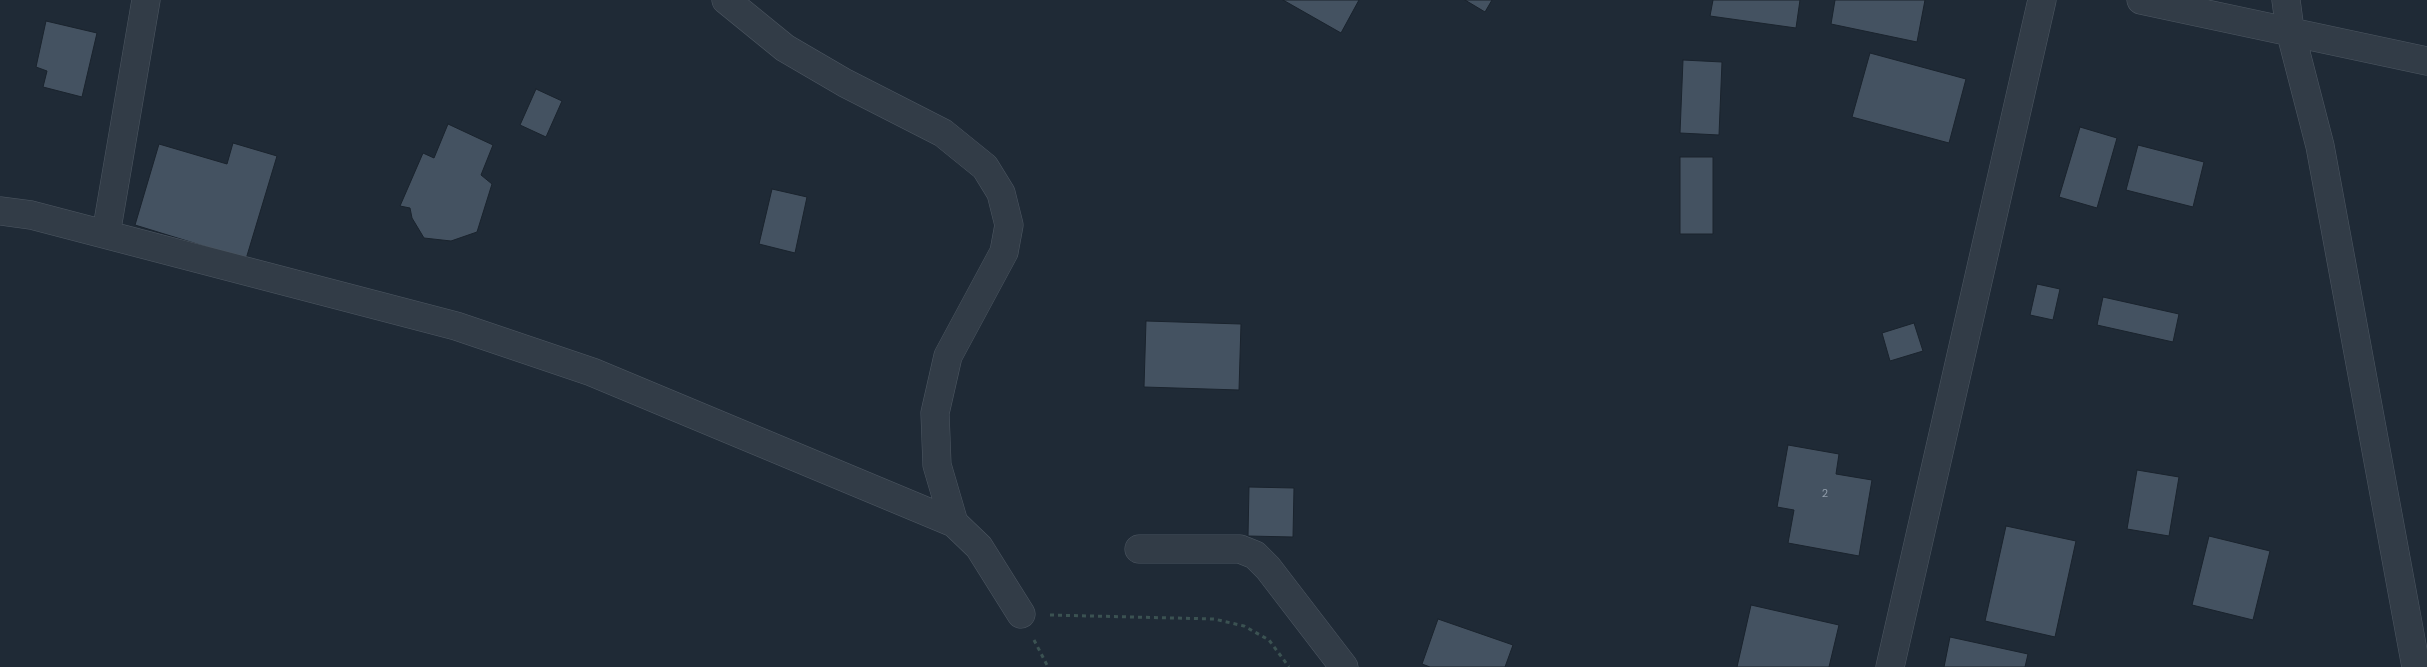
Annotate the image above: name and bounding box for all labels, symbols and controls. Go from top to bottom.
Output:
house number: 2 [1822,487,1828,501]

